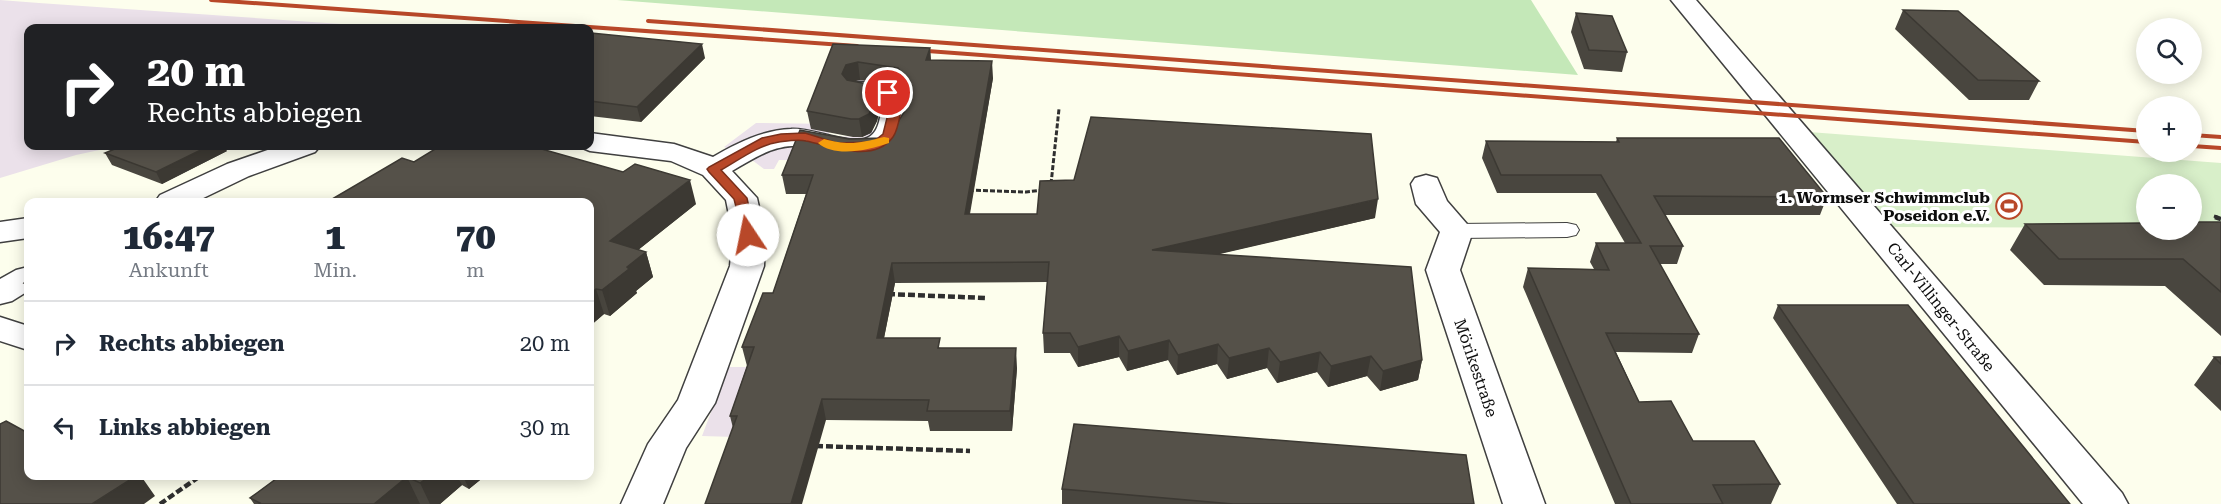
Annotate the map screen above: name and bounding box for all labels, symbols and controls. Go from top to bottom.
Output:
map controls [2136,18,2202,240]
button: search [2136,18,2202,84]
text: 20 m [147,47,245,96]
icon: right [48,48,126,126]
pin [862,67,913,118]
icon: arrive [871,76,904,109]
button: + [2136,96,2202,162]
text: Rechts abbiegen [147,97,362,129]
button: − [2136,174,2202,240]
place label: 1. Wormser Schwimmclub Poseidon e.V. [1779,188,1990,225]
sports icon: 1. Wormser Schwimmclub Poseidon e.V. [1994,191,2024,221]
position arrow [716,203,780,267]
text: 16:47 [122,216,215,258]
text: 1 [325,216,345,258]
text: 70 [455,216,496,258]
street label: Carl-Villinger-Straße [1883,239,1999,376]
text: Ankunft [129,258,209,282]
text: Min. [313,258,357,282]
text: m [466,258,485,282]
street label: Mörikestraße [1450,316,1502,420]
icon: right [48,327,81,360]
text: Rechts abbiegen [99,331,285,356]
text: 20 m [520,331,570,356]
icon: left [48,411,81,444]
text: Links abbiegen [99,415,270,440]
text: 30 m [520,415,570,440]

